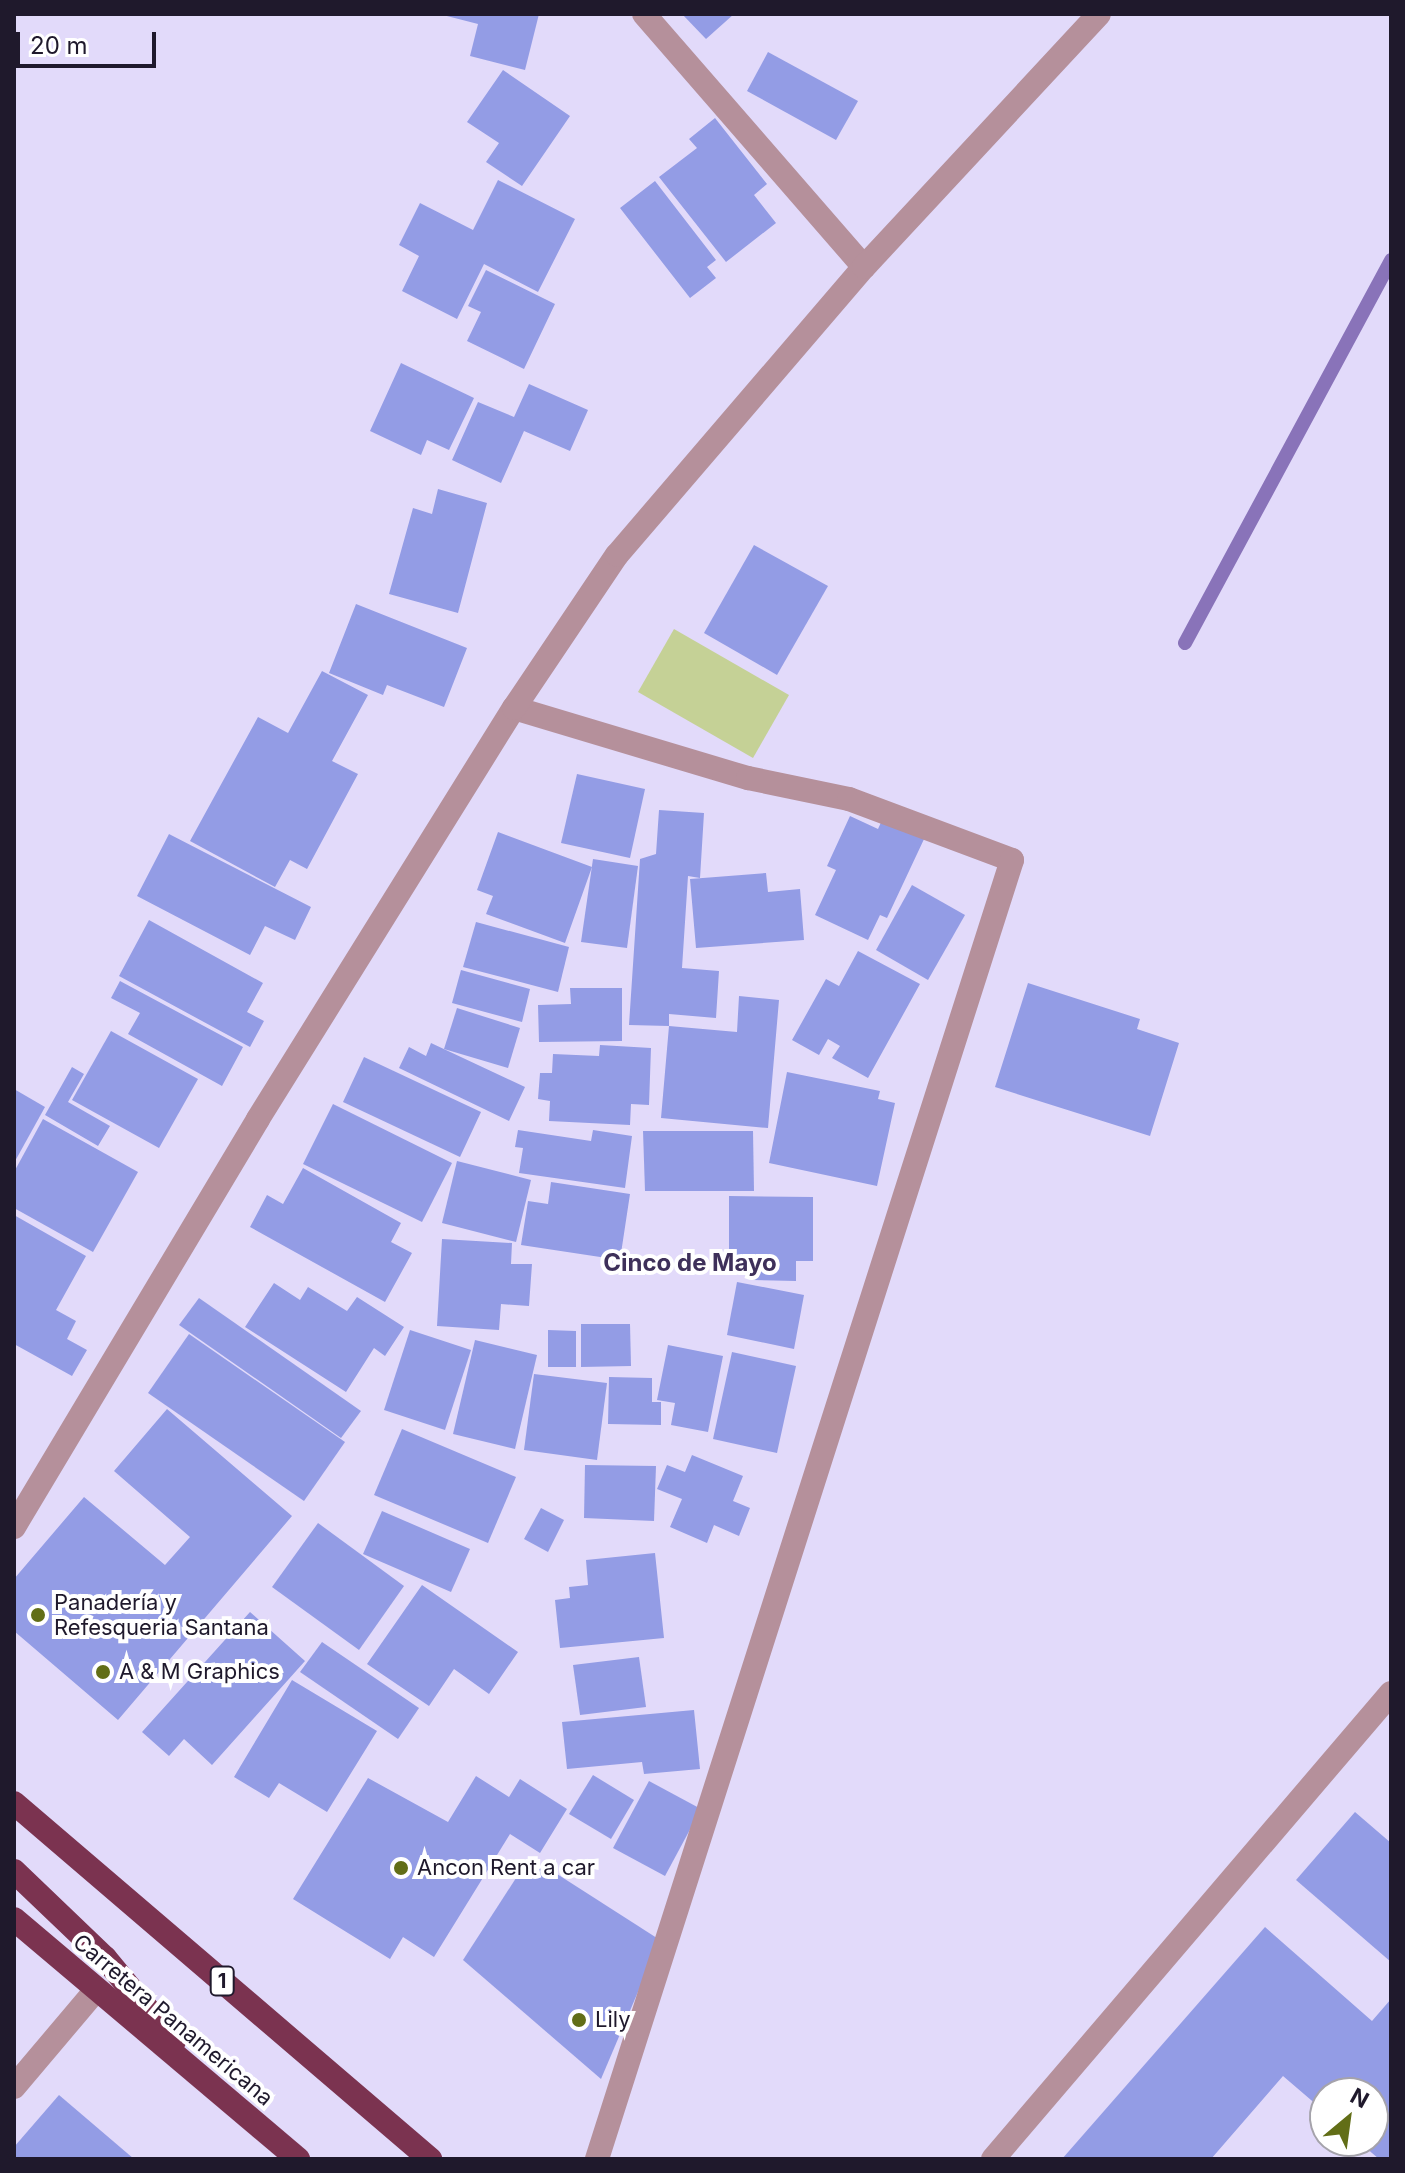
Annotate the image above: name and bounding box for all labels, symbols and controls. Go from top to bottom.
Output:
scale bar [20,16,160,66]
text: 20 m [30,31,88,60]
district label: Cinco de Mayo [603,1249,777,1277]
place label: Panadería y Refesqueria Santana [54,1589,269,1640]
marker: Panadería y Refesqueria Santana [29,1606,47,1624]
place label: A & M Graphics [119,1659,280,1685]
marker: A & M Graphics [94,1663,112,1681]
place label: Ancon Rent a car [417,1855,595,1881]
marker: Ancon Rent a car [392,1859,410,1877]
street label: Carretera Panamericana [68,1929,278,2111]
road number: 1 [208,1965,236,1997]
place label: Lily [595,2007,631,2033]
marker: Lily [570,2011,588,2029]
north arrow [1309,2077,1389,2157]
text: N [1346,2082,1373,2113]

